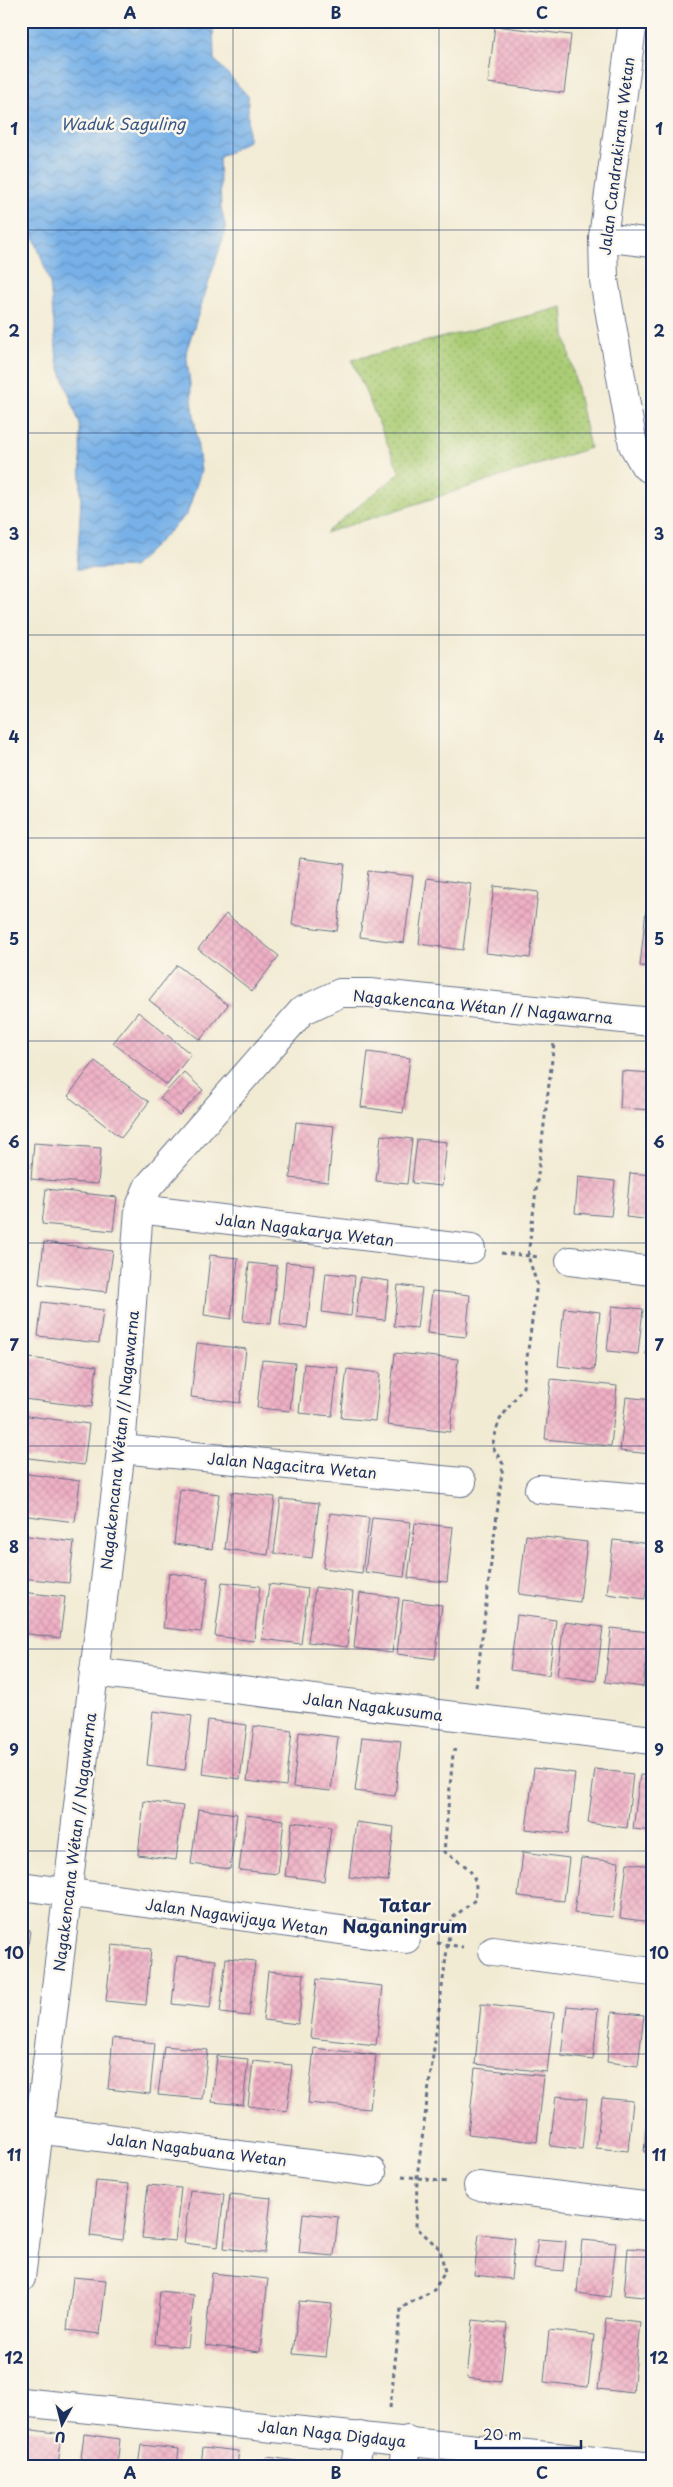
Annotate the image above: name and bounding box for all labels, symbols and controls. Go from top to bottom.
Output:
text: A [124,0,137,24]
text: B [331,0,342,24]
text: C [536,0,548,24]
street label: Jalan Candrakirana Wetan [592,56,640,256]
water label: Waduk Saguling [61,111,187,135]
text: 1 [10,116,18,140]
text: 1 [655,116,663,140]
text: 2 [8,318,20,342]
text: 2 [653,318,665,342]
text: 3 [9,521,19,545]
text: 3 [654,521,664,545]
text: 4 [9,724,20,748]
text: 4 [654,724,665,748]
text: 5 [9,926,19,950]
text: 5 [654,926,664,950]
street label: Nagakencana Wétan // Nagawarna [352,983,614,1029]
text: 6 [8,1129,20,1153]
text: 6 [653,1129,665,1153]
street label: Jalan Nagakarya Wetan [214,1207,396,1251]
street label: Nagakencana Wétan // Nagawarna [94,1309,144,1571]
text: 7 [9,1332,19,1356]
text: 7 [654,1332,664,1356]
street label: Jalan Nagacitra Wetan [206,1446,378,1484]
text: 8 [9,1534,19,1558]
text: 8 [654,1534,664,1558]
street label: Jalan Nagakusuma [302,1686,445,1726]
street label: Nagakencana Wétan // Nagawarna [47,1711,101,1973]
text: 9 [9,1737,19,1761]
text: 9 [654,1737,664,1761]
district label: Tatar Naganingrum [343,1891,467,1939]
street label: Jalan Nagawijaya Wetan [144,1892,330,1940]
text: 10 [4,1940,24,1964]
text: 10 [649,1940,669,1964]
street label: Jalan Nagabuana Wetan [106,2127,288,2171]
text: 11 [7,2142,21,2166]
text: 11 [652,2142,666,2166]
text: 12 [5,2345,23,2369]
text: 12 [650,2345,668,2369]
north arrow [38,2400,88,2450]
street label: Jalan Naga Digdaya [257,2414,408,2452]
scale bar [476,2417,580,2449]
text: 20 m [483,2422,522,2445]
text: U [54,2426,67,2448]
text: A [124,2460,137,2484]
text: B [331,2460,342,2484]
text: C [536,2460,548,2484]

